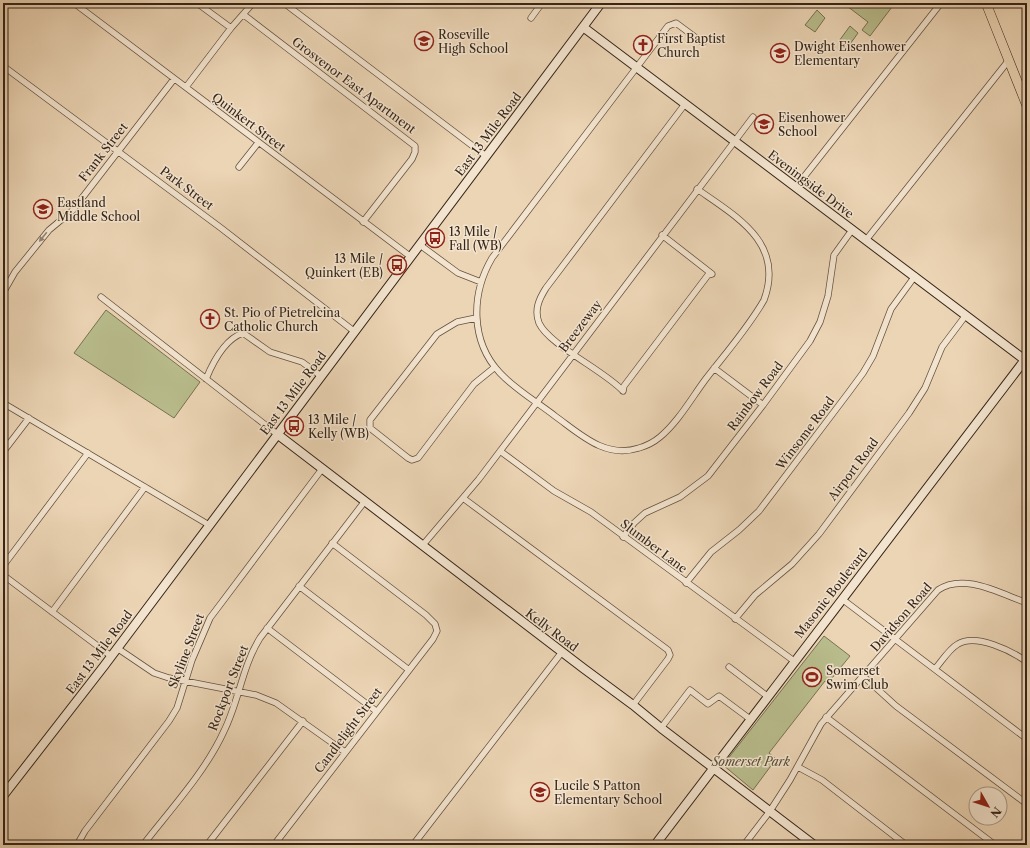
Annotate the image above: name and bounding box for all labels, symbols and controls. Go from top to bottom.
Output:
place label: Roseville High School [438,27,509,56]
school or university icon: Roseville High School [413,30,435,52]
place label: First Baptist Church [657,31,726,60]
street label: Grosvenor East Apartment [289,34,419,137]
church icon: First Baptist Church [632,34,654,56]
place label: Dwight Eisenhower Elementary [794,39,906,68]
school or university icon: Dwight Eisenhower Elementary [769,42,791,64]
street label: Quinkert Street [209,89,289,155]
street label: East 13 Mile Road [452,89,525,179]
place label: Eisenhower School [778,110,845,139]
school or university icon: Eisenhower School [753,113,775,135]
street label: Frank Street [75,119,131,184]
street label: Eveningside Drive [765,147,857,221]
street label: Park Street [157,163,217,213]
place label: Eastland Middle School [57,195,141,224]
school or university icon: Eastland Middle School [32,198,54,220]
place label: 13 Mile / Fall (WB) [449,224,502,253]
bus stop icon: 13 Mile / Fall (WB) [424,227,446,249]
one-way arrow [39,232,47,243]
place label: 13 Mile / Quinkert (EB) [305,251,383,280]
bus stop icon: 13 Mile / Quinkert (EB) [386,254,408,276]
street label: Breezeway [555,297,605,355]
place label: St. Pio of Pietrelcina Catholic Church [224,305,341,334]
church icon: St. Pio of Pietrelcina Catholic Church [199,308,221,330]
street label: East 13 Mile Road [257,348,330,438]
street label: Rainbow Road [724,358,786,434]
street label: Winsome Road [772,393,838,473]
place label: 13 Mile / Kelly (WB) [308,412,369,441]
bus stop icon: 13 Mile / Kelly (WB) [283,415,305,437]
street label: Airport Road [824,434,882,504]
street label: Slumber Lane [618,516,691,576]
street label: Masonic Boulevard [791,545,871,641]
street label: Davidson Road [867,579,935,654]
street label: Kelly Road [523,605,582,655]
street label: East 13 Mile Road [63,607,136,697]
street label: Skyline Street [165,611,207,691]
street label: Rockport Street [205,642,251,733]
place label: Somerset Swim Club [826,663,888,692]
sports icon: Somerset Swim Club [801,666,823,688]
street label: Candlelight Street [311,684,385,776]
park label: Somerset Park [711,754,791,769]
place label: Lucile S Patton Elementary School [554,778,663,807]
school or university icon: Lucile S Patton Elementary School [529,781,551,803]
north arrow [968,786,1008,826]
text: N [987,804,1004,821]

